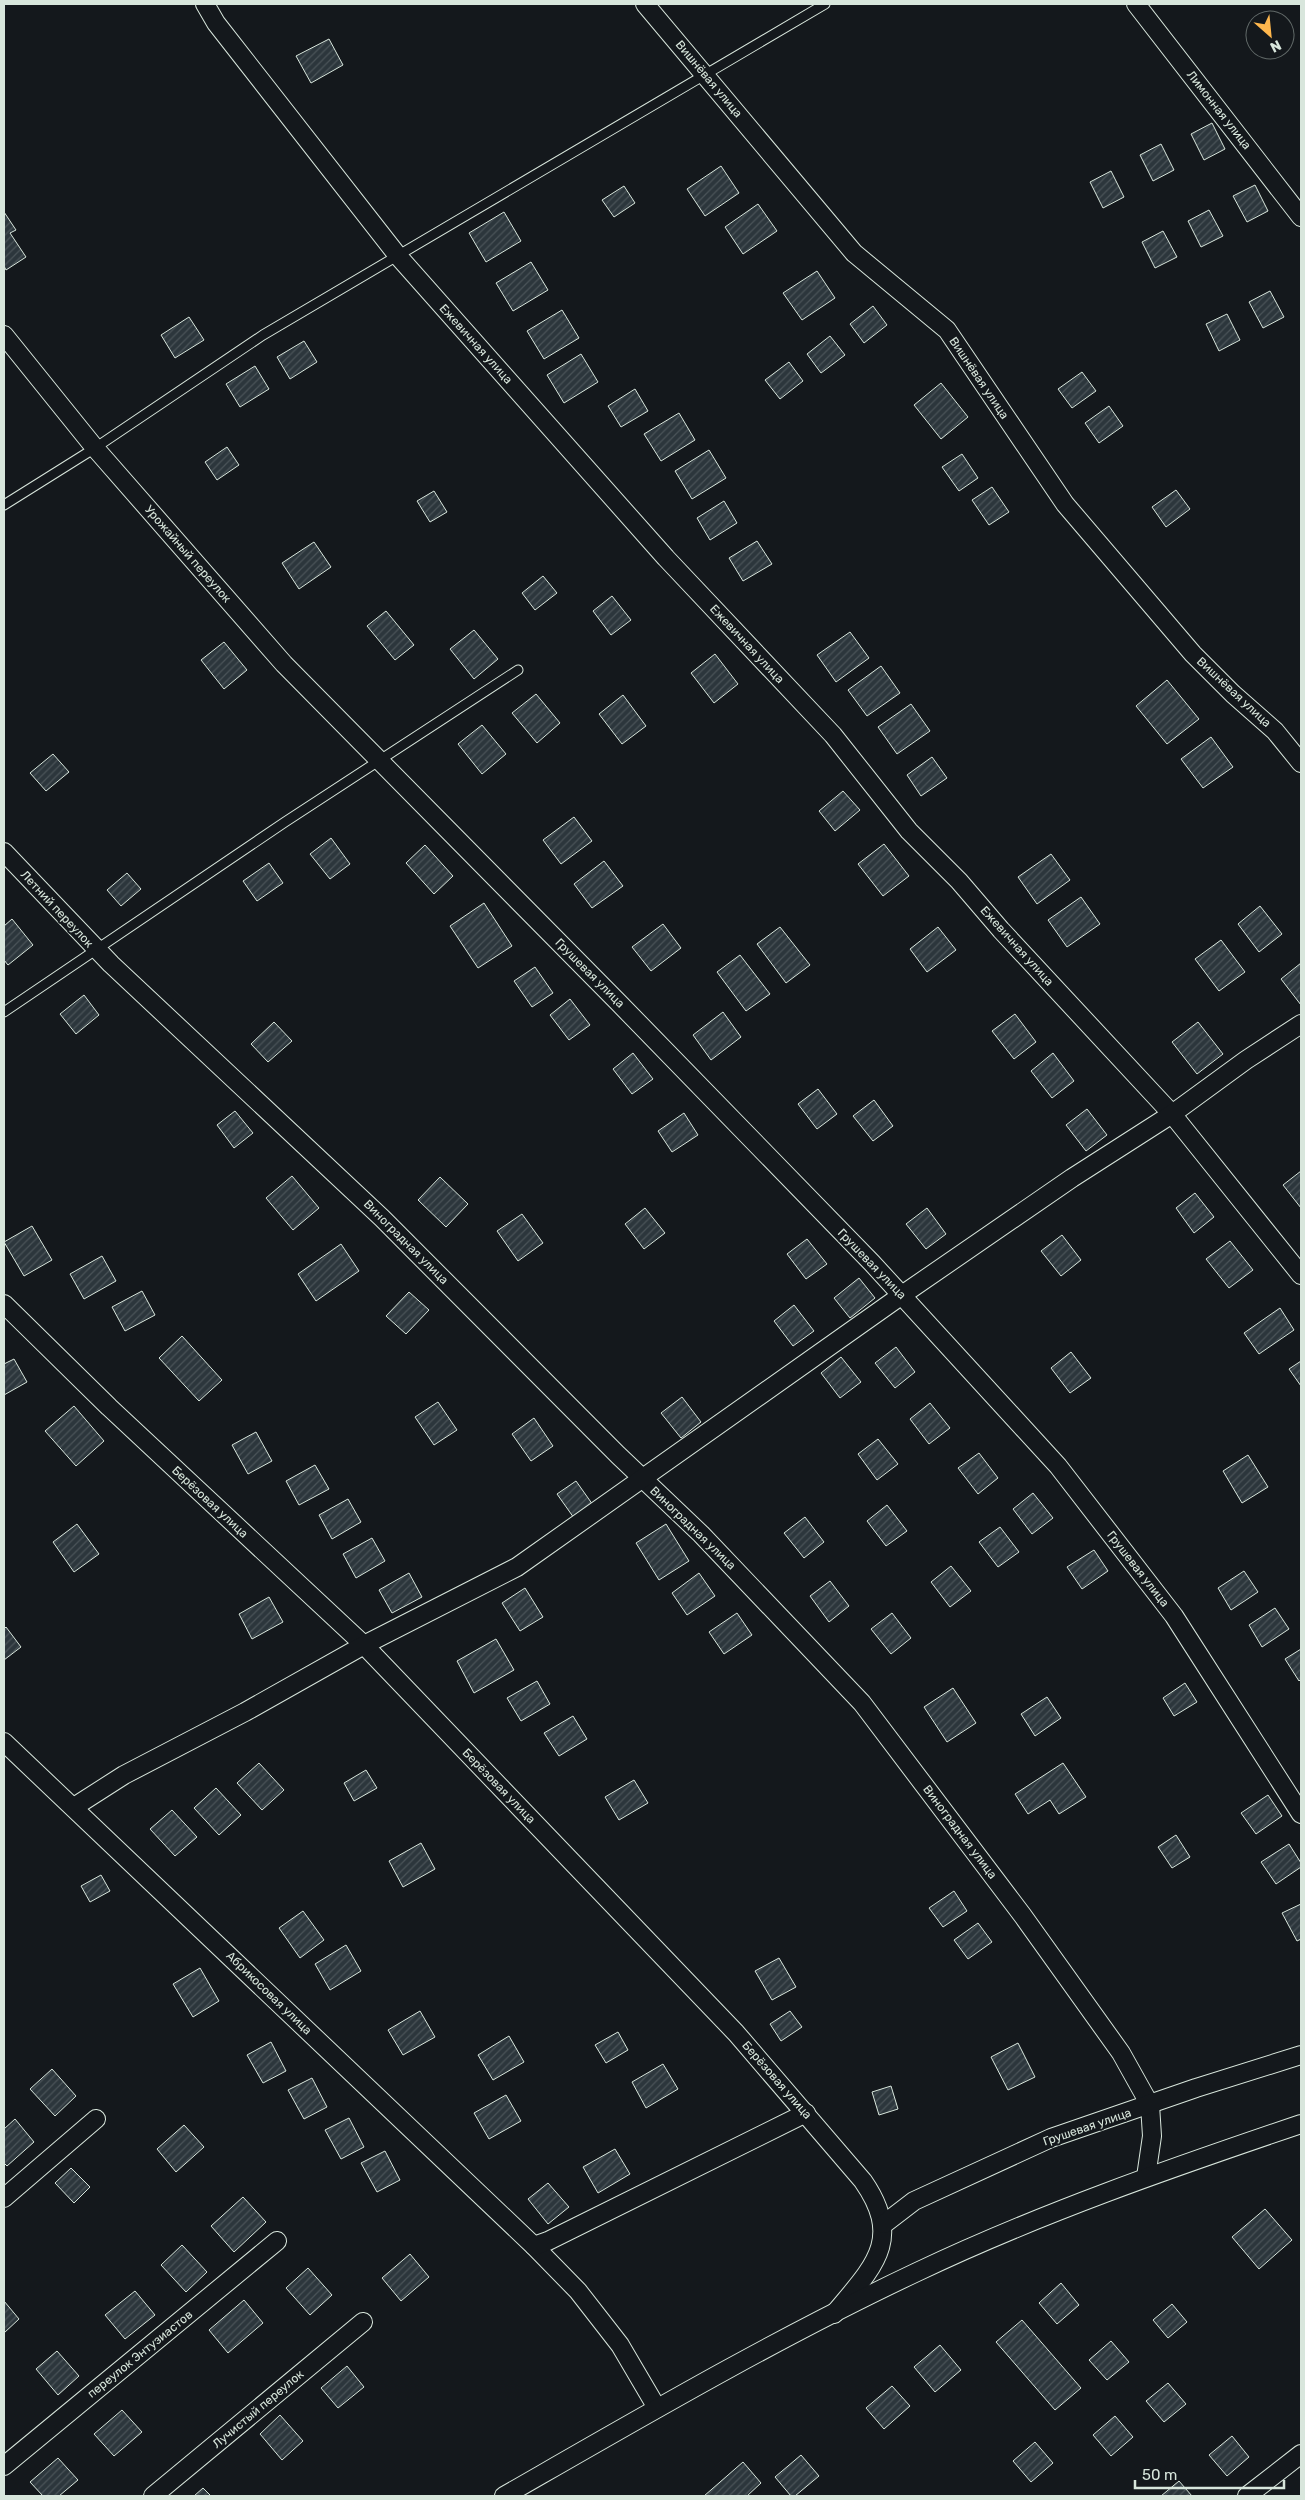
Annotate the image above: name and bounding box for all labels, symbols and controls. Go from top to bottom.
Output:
north arrow [1245,10,1295,60]
text: N [1267,36,1284,56]
street label: Вишнёвая улица [673,38,745,120]
street label: Лимонная улица [1184,68,1254,152]
street label: Ежевичная улица [437,301,515,387]
street label: Вишнёвая улица [946,334,1012,422]
street label: Урожайный переулок [142,503,234,606]
street label: Ежевичная улица [707,602,787,686]
street label: Вишнёвая улица [1194,654,1274,730]
street label: Летний переулок [18,868,97,951]
street label: Ежевичная улица [978,903,1056,989]
street label: Грушевая улица [552,935,628,1011]
street label: Виноградная улица [361,1197,451,1287]
street label: Грушевая улица [835,1226,909,1302]
street label: Берёзовая улица [169,1463,251,1541]
street label: Виноградная улица [647,1484,739,1572]
street label: Грушевая улица [1104,1528,1172,1610]
street label: Берёзовая улица [460,1746,538,1826]
street label: Виноградная улица [920,1782,1000,1882]
street label: Абрикосовая улица [223,1949,315,2037]
street label: Берёзовая улица [739,2038,815,2122]
street label: Грушевая улица [1041,2105,1133,2149]
street label: переулок Энтузиастов [85,2307,196,2401]
street label: Лучистый переулок [210,2367,307,2451]
scale bar [1135,2458,1284,2490]
text: 50 m [1142,2466,1177,2484]

